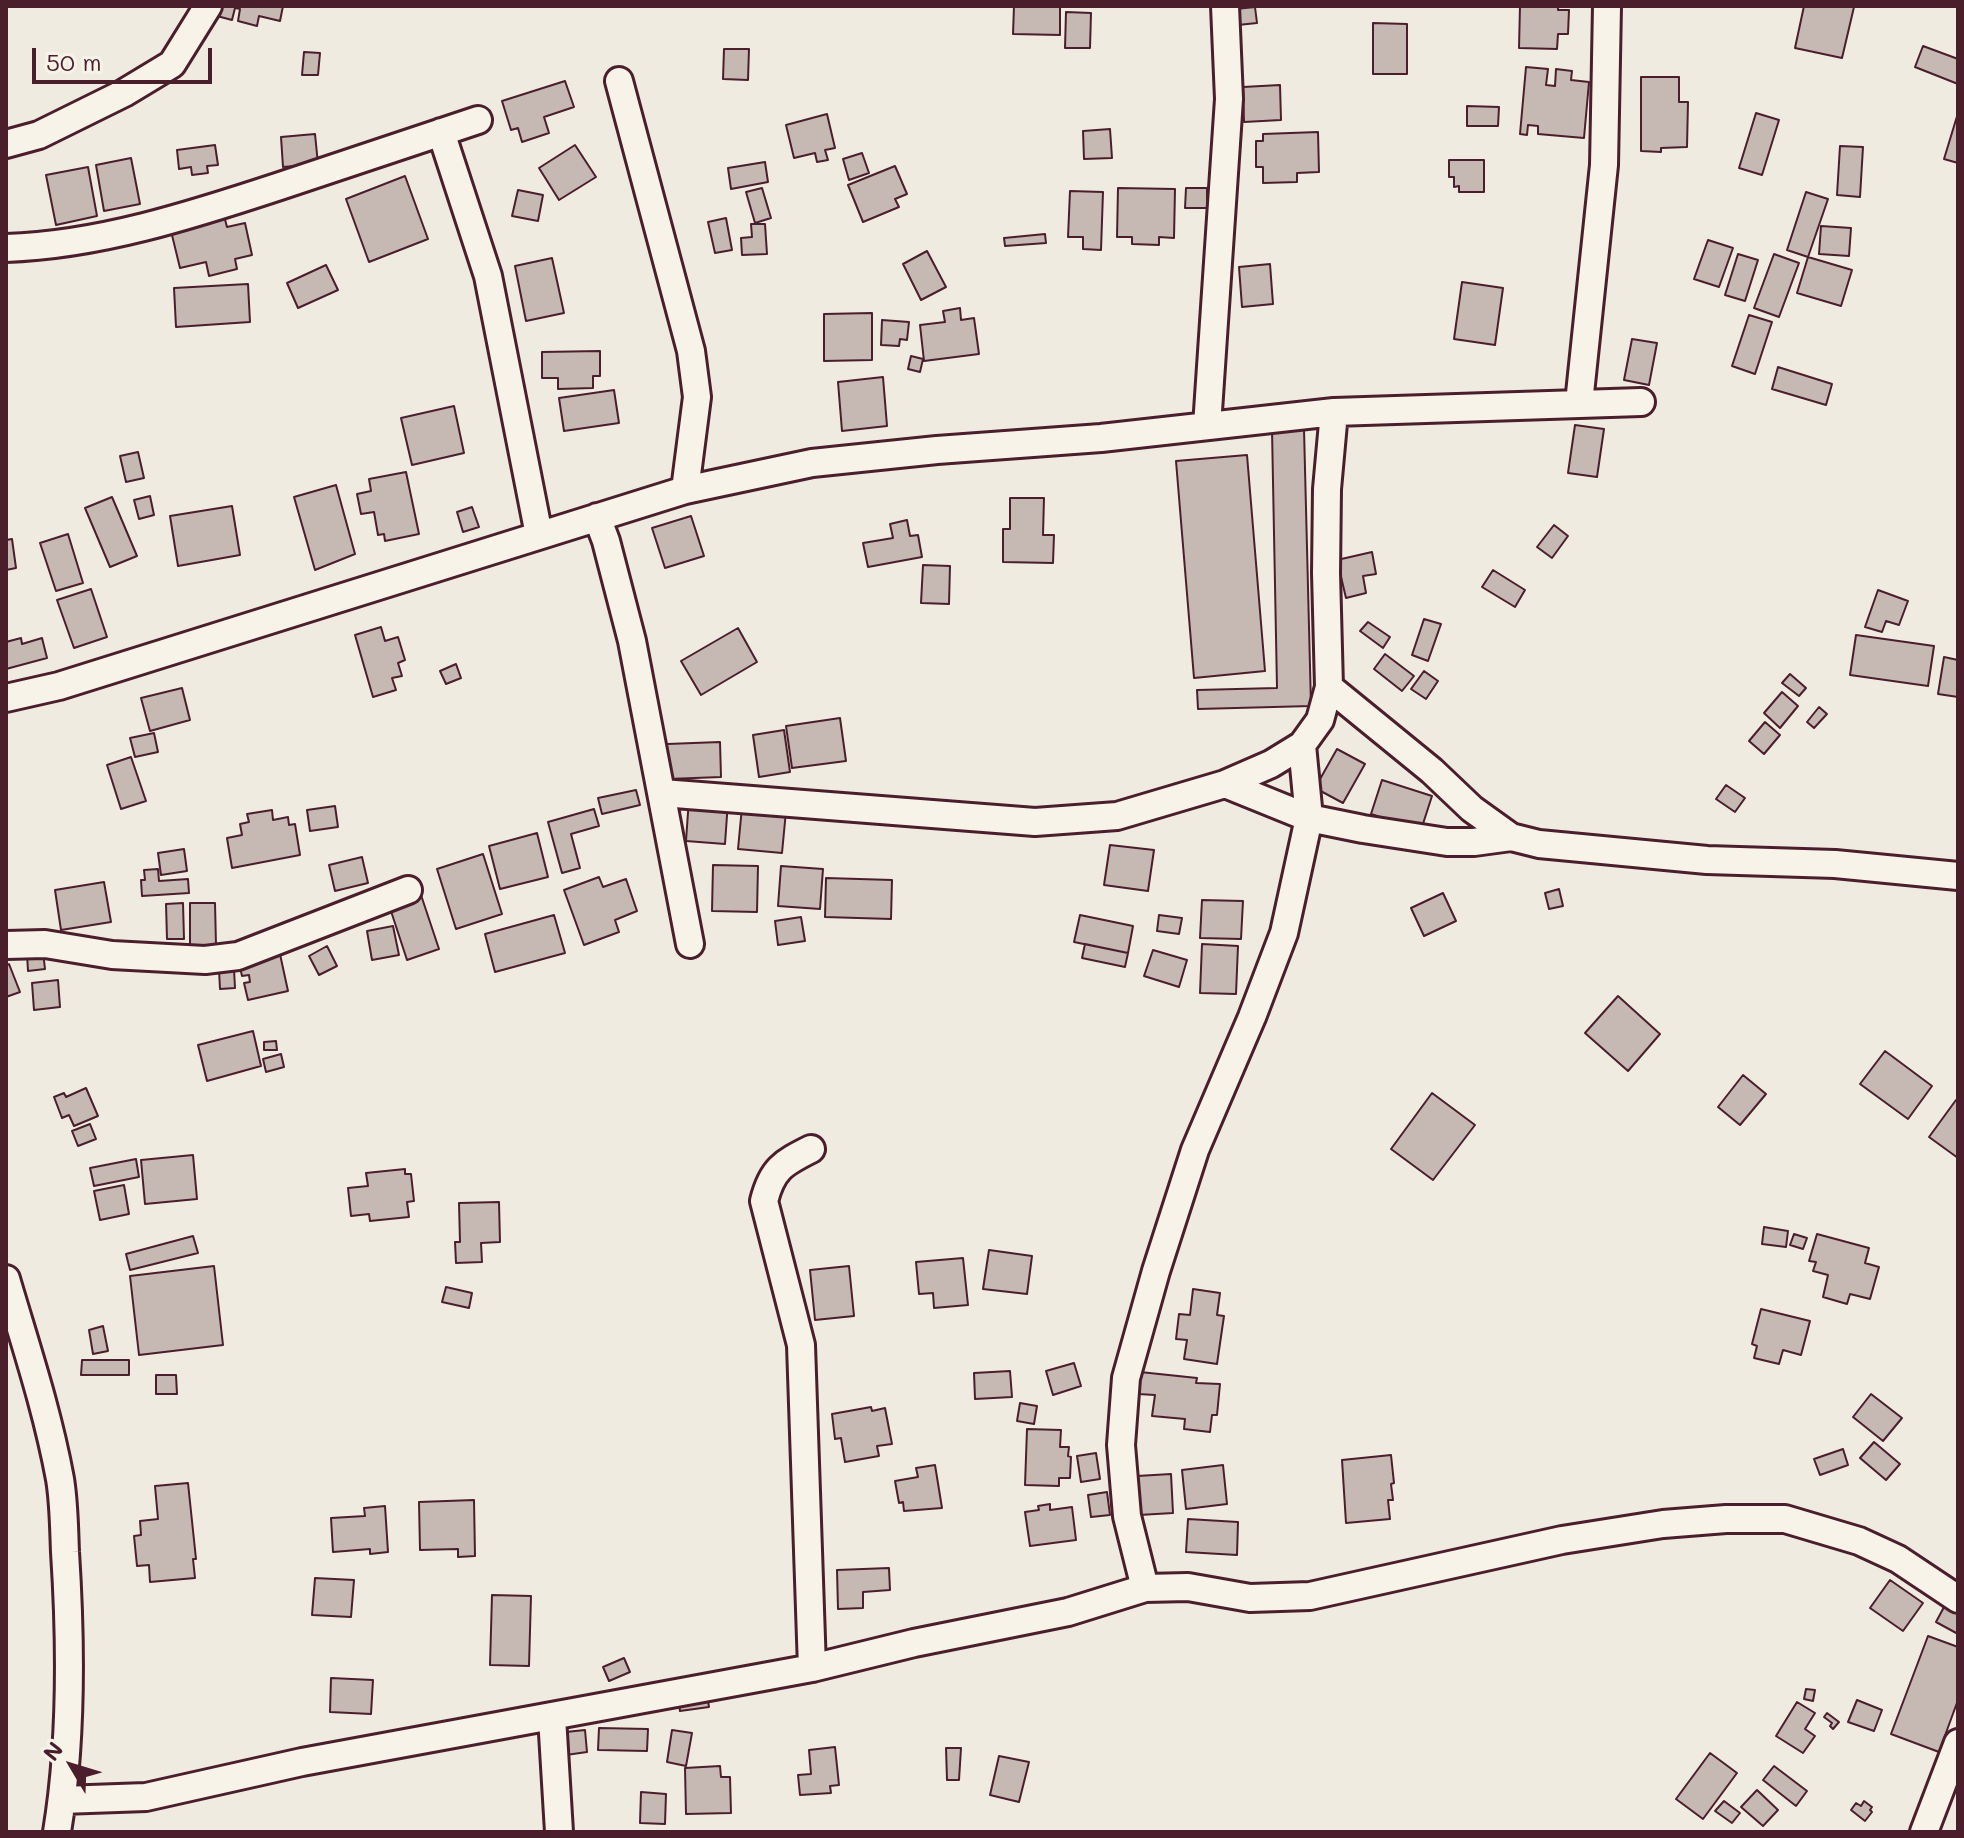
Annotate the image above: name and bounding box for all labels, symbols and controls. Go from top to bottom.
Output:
scale bar [36,32,216,82]
text: 50 m [46,46,102,77]
north arrow [32,1726,112,1806]
text: N [36,1735,69,1766]

